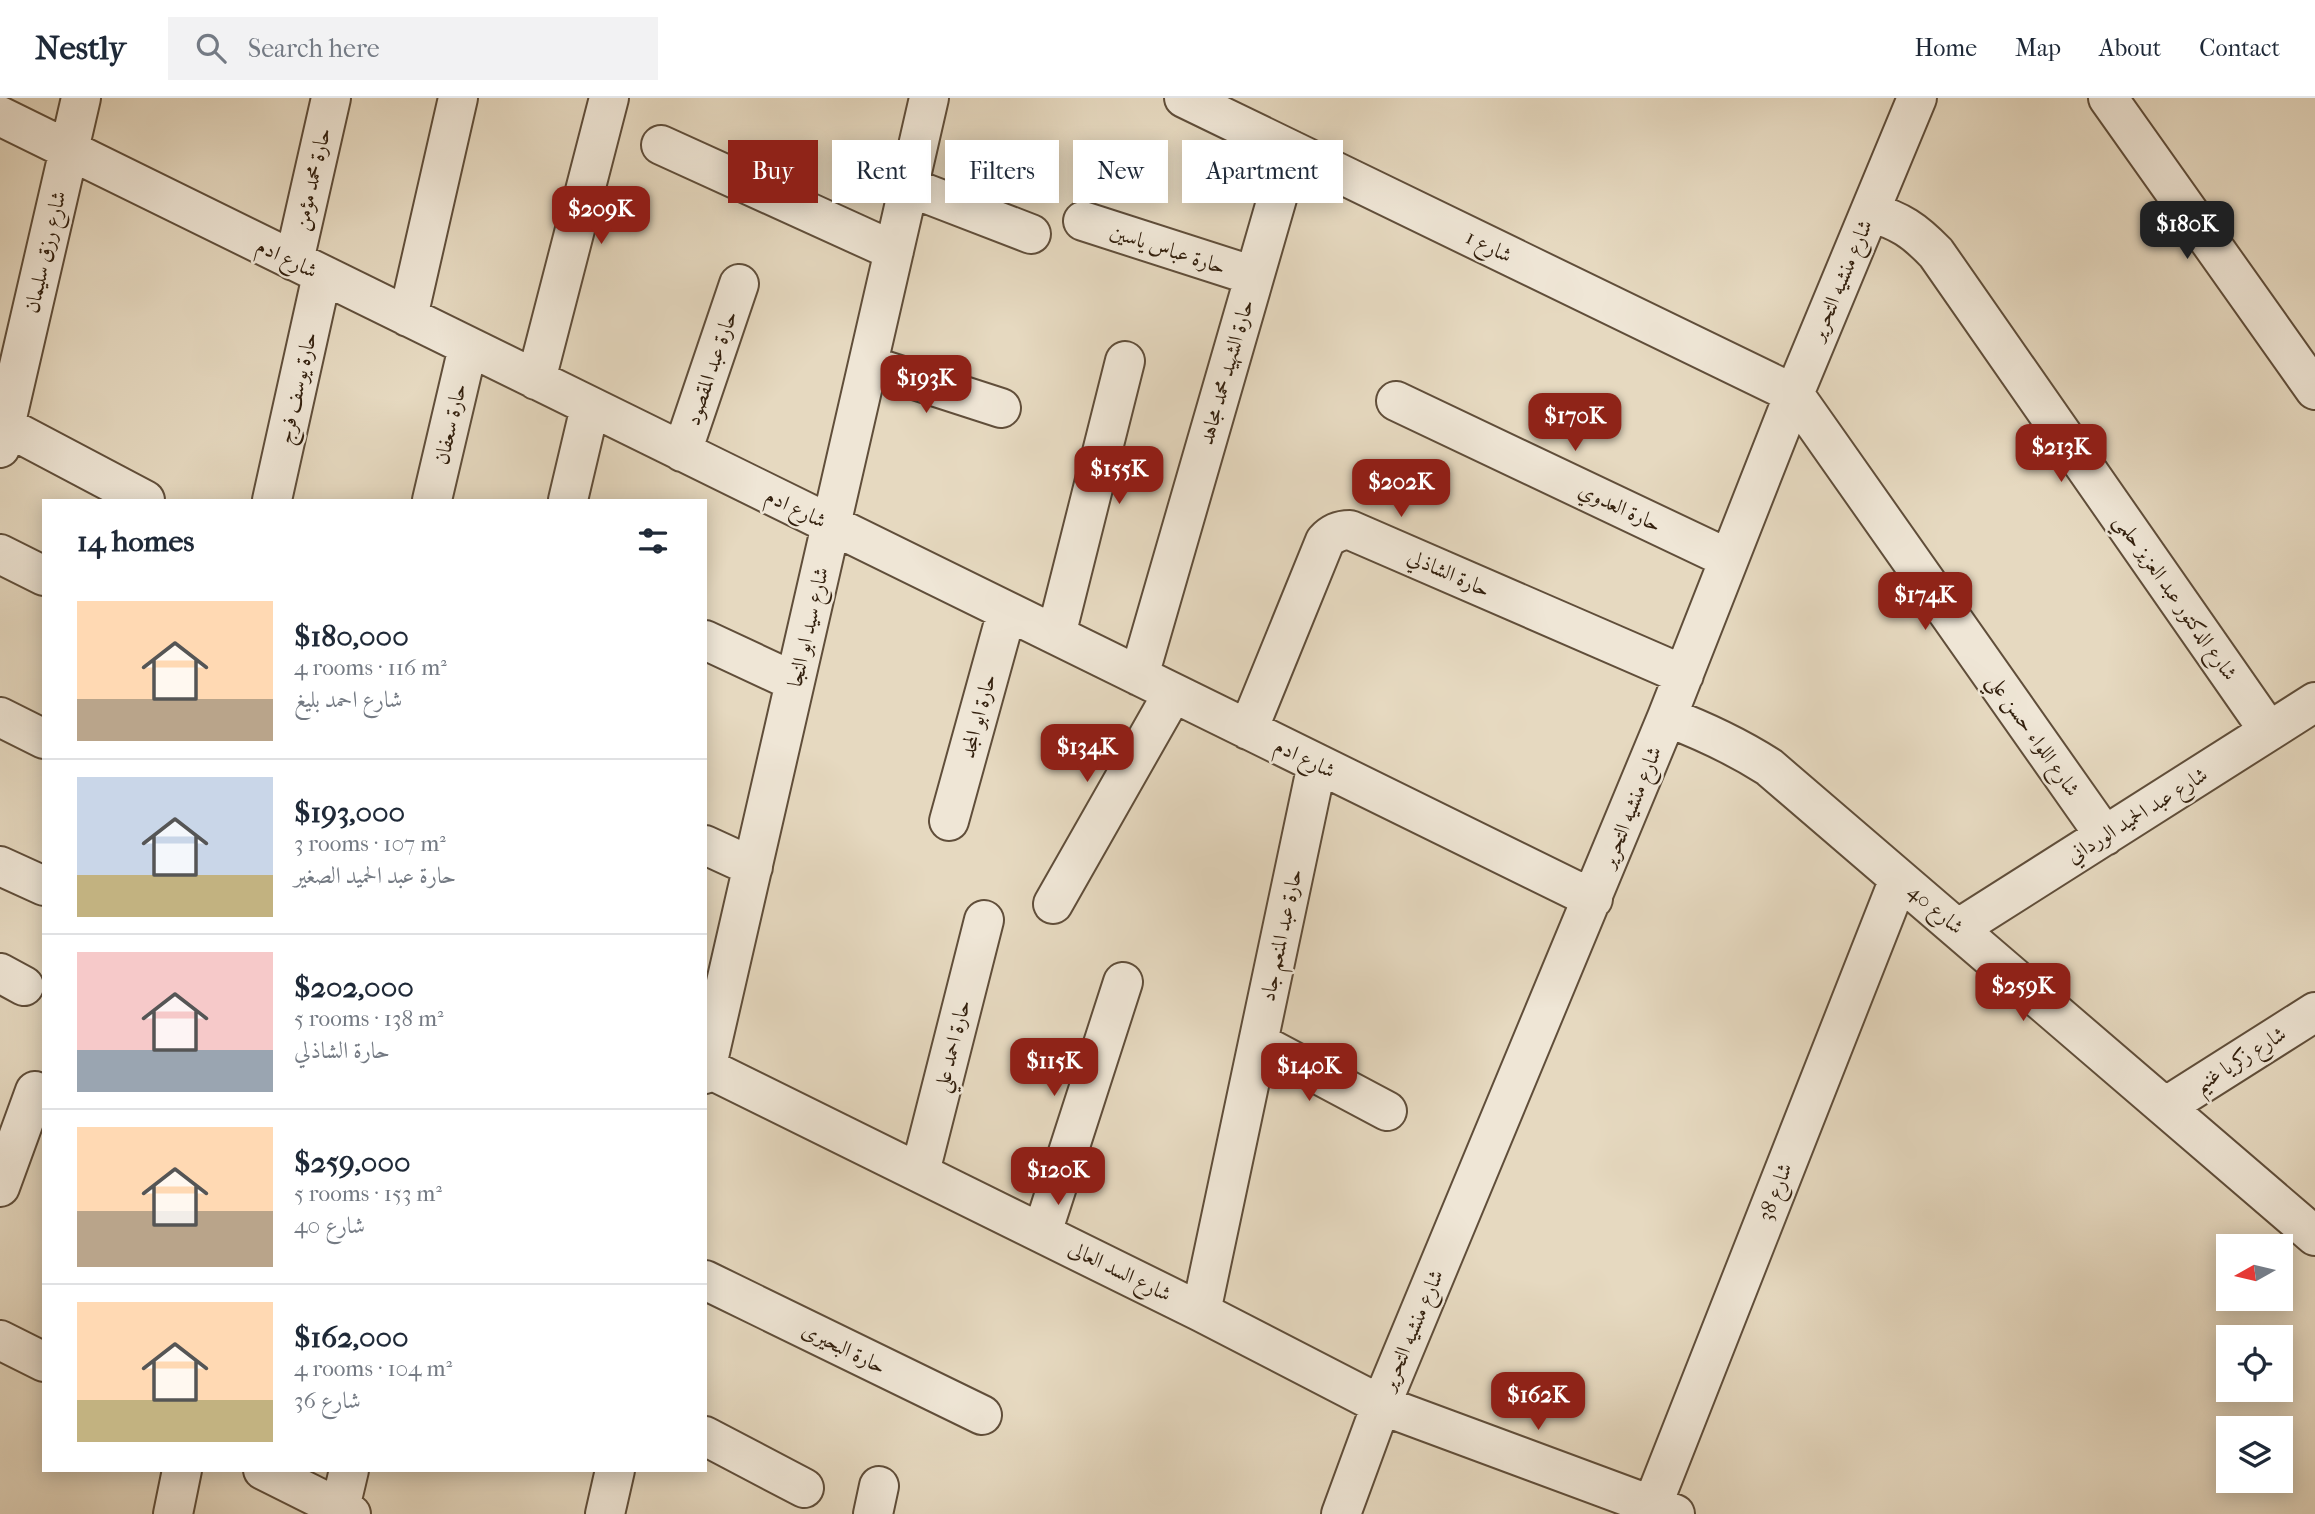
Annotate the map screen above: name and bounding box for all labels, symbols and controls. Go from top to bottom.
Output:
search box [168,17,658,80]
text: Nestly [35,29,126,68]
icon: search [192,29,230,67]
text: Search here [248,33,380,64]
text: Home [1915,34,1977,62]
text: Map [2015,34,2061,62]
text: About [2099,34,2161,62]
text: Contact [2199,34,2280,62]
street label: حارة محمد مؤمن [289,125,337,233]
chip: Buy [728,140,818,203]
chip: Rent [832,140,931,203]
chip: Filters [945,140,1059,203]
chip: New [1073,140,1168,203]
chip: Apartment [1182,140,1343,203]
pin: $209K [552,186,650,246]
street label: شارع رزق سليمان [19,189,77,317]
text: $209K [568,195,634,222]
pin: $180K [2138,202,2236,261]
text: $180K [2156,210,2218,237]
street label: شارع منشيه التحرير [1804,216,1883,348]
street label: حارة عباس ياسين [1107,219,1229,280]
street label: شارع 1 [1459,225,1516,273]
street label: شارع ادم [250,233,321,288]
street label: حارة الشهيد محمد مجاهد [1194,297,1260,448]
street label: حارة عبد المقصود [680,308,743,429]
street label: حارة يوسف فرج [272,330,328,448]
pin: $193K [877,356,975,415]
text: $193K [896,364,956,391]
street label: حارة سعفان [429,381,471,467]
pin: $170K [1526,394,1624,453]
text: $170K [1544,402,1606,429]
pin: $213K [2012,424,2110,484]
text: $213K [2032,433,2090,460]
pin: $155K [1070,446,1168,506]
text: $155K [1090,455,1148,482]
pin: $202K [1352,460,1450,519]
text: $202K [1368,468,1434,495]
street label: حارة العدوي [1573,477,1665,540]
street label: شارع ادم [759,483,830,538]
street label: شارع الدكتور عبد العزيز حلمي [2103,509,2242,689]
icon: filters [634,522,672,560]
text: 14 homes [77,524,194,559]
street label: حارة الشاذلي [1402,544,1494,606]
street label: شارع سيد ابو النجا [783,565,839,691]
pin: $174K [1876,573,1974,632]
text: $174K [1894,581,1956,608]
text: $180,000 [294,619,409,654]
icon: home [133,629,217,713]
text: 4 rooms · 116 m² [294,654,447,681]
street label: شارع اللواء حسن علي [1976,669,2085,805]
street label: حارة ابو المجد [955,671,1002,761]
text: شارع احمد بليغ [294,686,402,713]
pin: $134K [1038,724,1136,784]
text: $134K [1057,733,1117,760]
street label: شارع ادم [1268,733,1339,788]
street label: شارع منشيه التحرير [1595,743,1672,875]
street label: شارع عبد الحميد الورداني [2062,762,2215,873]
text: $193,000 [294,795,405,830]
icon: home [133,805,217,889]
text: 3 rooms · 107 m² [294,830,446,857]
text: حارة عبد الحميد الصغير [294,862,456,889]
street label: حارة عبد المنعم جاد [1255,866,1315,1005]
street label: شارع 40 [1900,879,1969,944]
pin: $259K [1974,964,2072,1023]
text: $202,000 [294,970,414,1005]
text: $259K [1991,972,2055,999]
icon: home [133,980,217,1064]
street label: حارة احمد علي [929,997,983,1097]
text: 5 rooms · 138 m² [294,1005,444,1032]
street label: شارع زكريا غنيم [2190,1021,2295,1104]
text: حارة الشاذلي [294,1037,390,1064]
pin: $115K [1005,1038,1103,1098]
pin: $140K [1260,1044,1358,1103]
text: $115K [1026,1047,1082,1074]
text: $140K [1277,1052,1341,1079]
text: $259,000 [294,1145,411,1180]
pin: $120K [1009,1148,1107,1207]
icon: home [133,1155,217,1239]
text: $120K [1027,1156,1089,1183]
street label: شارع 38 [1753,1160,1803,1227]
text: 5 rooms · 153 m² [294,1180,442,1207]
text: شارع 40 [294,1212,365,1239]
north arrow [2216,1234,2292,1311]
map controls [2216,1234,2293,1493]
street label: شارع السد العالى [1062,1236,1175,1312]
street label: شارع منشيه التحرير [1375,1266,1454,1398]
street label: حارة البحيرى [798,1317,890,1379]
text: $162,000 [294,1320,409,1355]
button: locate [2216,1325,2293,1402]
icon: home [133,1330,217,1414]
text: 4 rooms · 104 m² [294,1355,452,1382]
pin: $162K [1489,1372,1587,1432]
text: $162K [1507,1381,1569,1408]
text: شارع 36 [294,1387,361,1414]
button: layers [2216,1416,2293,1493]

